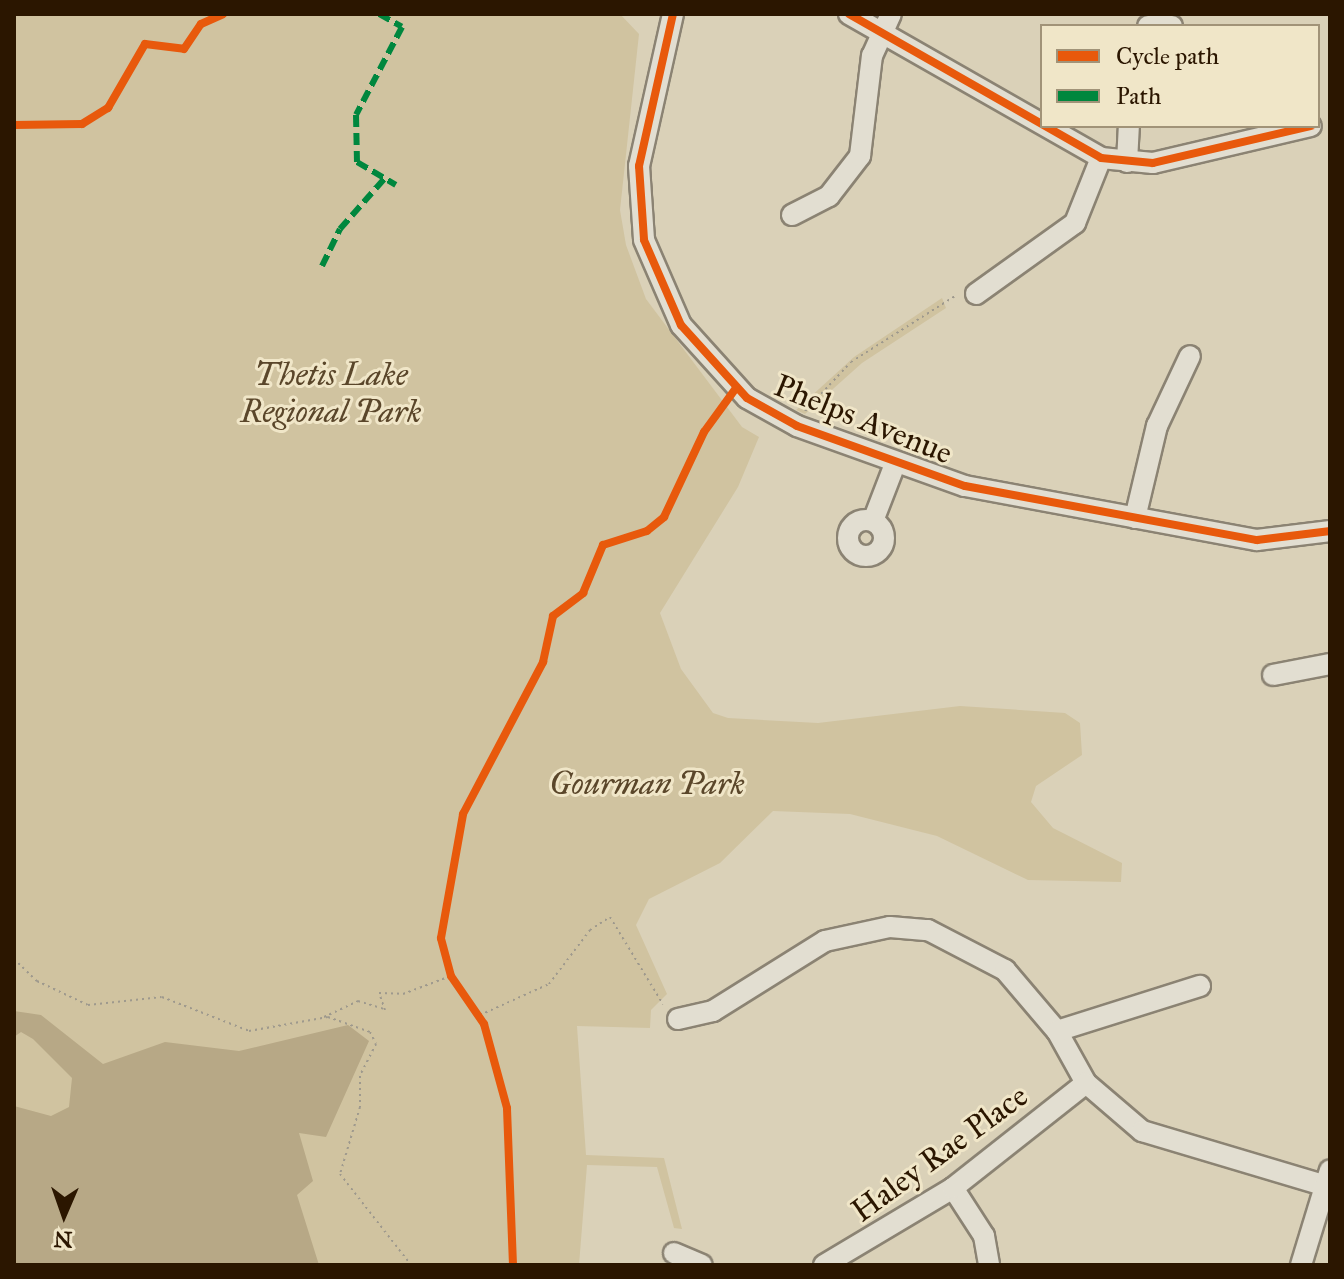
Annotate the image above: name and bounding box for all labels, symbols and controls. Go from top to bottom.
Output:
legend [1040,24,1320,128]
text: Cycle path [1116,41,1219,71]
text: Path [1116,81,1161,111]
park label: Thetis Lake Regional Park [240,357,422,432]
street label: Phelps Avenue [768,367,958,473]
park label: Gourman Park [549,765,745,803]
street label: Haley Rae Place [844,1077,1036,1231]
north arrow [24,1175,104,1255]
text: N [53,1226,73,1253]

